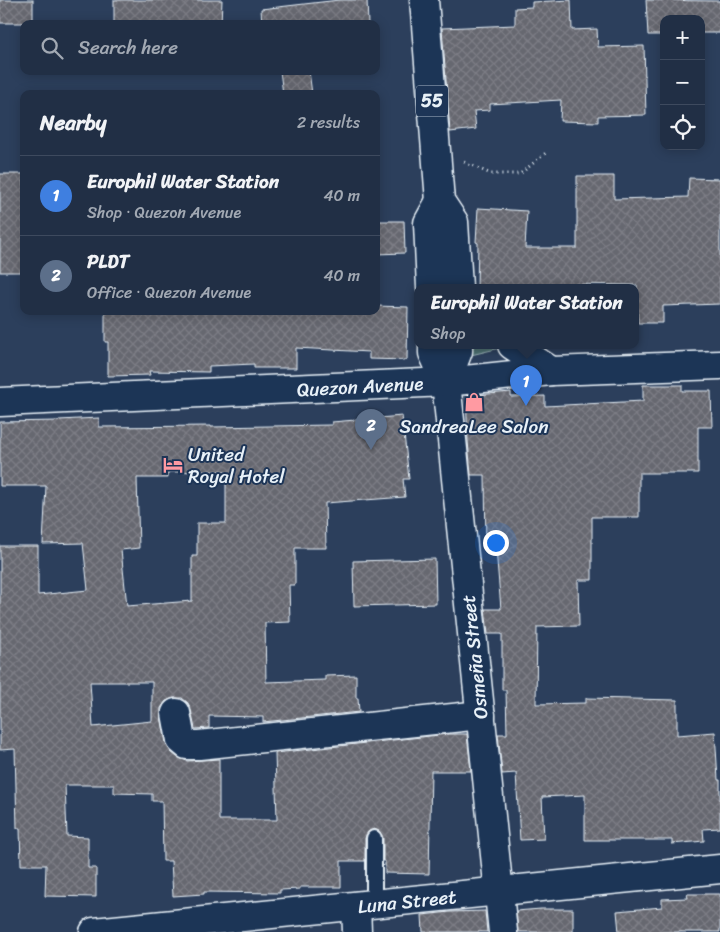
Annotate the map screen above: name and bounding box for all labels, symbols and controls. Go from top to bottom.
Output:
map controls [660,15,705,150]
button: + [660,15,705,60]
search box [20,20,380,75]
text: Search here [78,31,178,64]
icon: search [38,34,66,62]
button: − [660,60,705,105]
road number: 55 [416,85,448,116]
text: Nearby [40,104,106,142]
button: locate [660,105,705,150]
text: 2 results [297,108,360,137]
text: Europhil Water Station [87,165,279,198]
text: 1 [53,181,59,210]
text: 40 m [323,181,360,210]
text: Shop · Quezon Avenue [87,198,241,227]
text: PLDT [87,245,129,278]
text: 2 [51,261,61,290]
text: 40 m [323,261,360,290]
text: Office · Quezon Avenue [87,278,251,307]
popup [414,284,639,349]
text: Europhil Water Station [430,286,623,319]
text: Shop [430,319,465,348]
pin: 1 [510,365,542,406]
street label: Quezon Avenue [296,367,424,406]
shop icon: SandreaLee Salon [463,391,485,413]
pin: 2 [355,409,387,450]
place label: SandreaLee Salon [400,410,548,443]
place label: United Royal Hotel [188,438,285,493]
hotel icon: United Royal Hotel [162,454,184,476]
your location [483,530,509,556]
street label: Osmeña Street [452,593,497,721]
street label: Luna Street [356,880,458,923]

